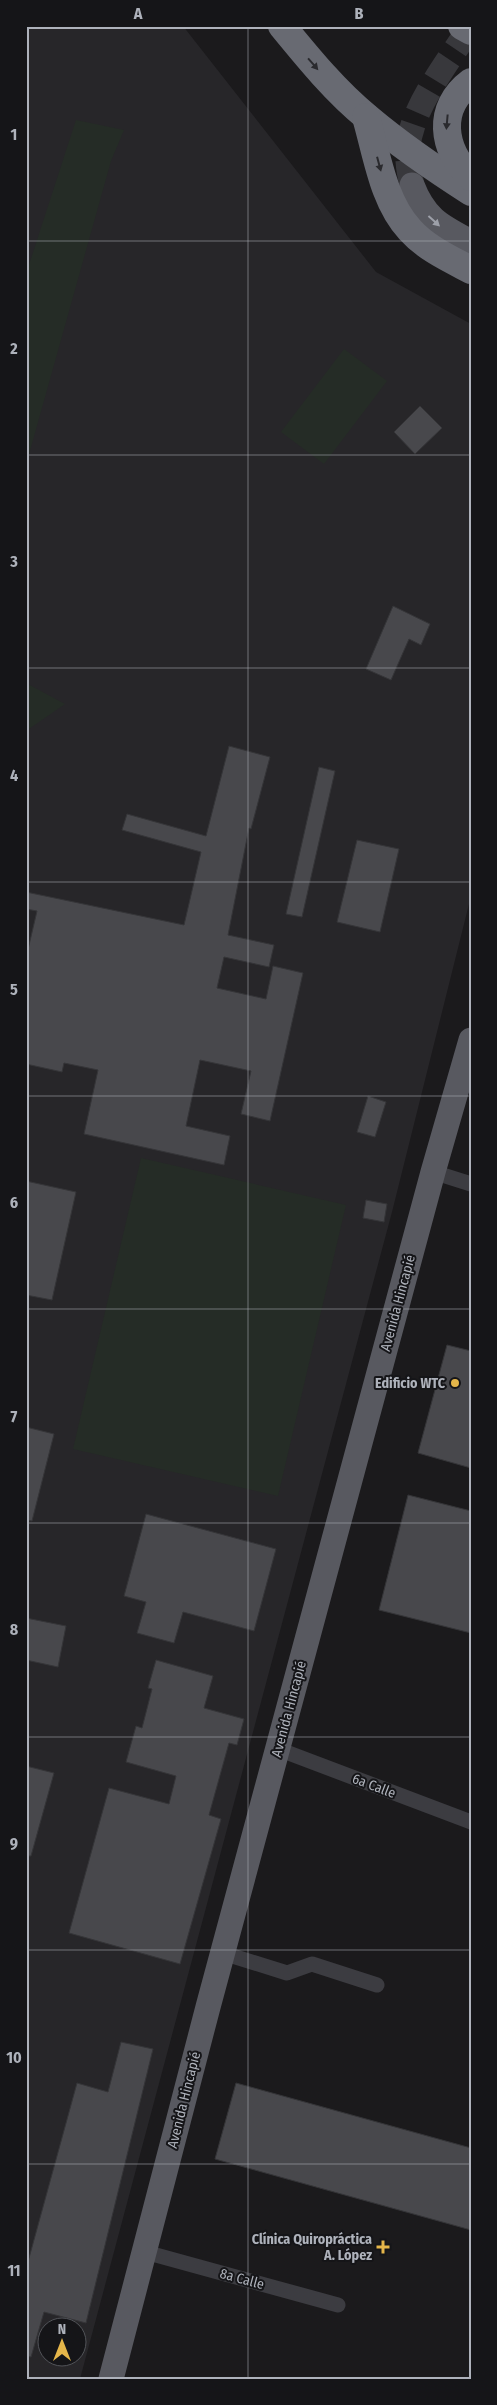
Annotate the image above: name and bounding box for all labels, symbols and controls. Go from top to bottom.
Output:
text: A [133,4,143,23]
text: B [355,4,364,23]
one-way arrow [307,58,318,70]
one-way arrow [443,114,451,130]
text: 1 [11,125,17,144]
one-way arrow [375,157,383,172]
one-way arrow [428,215,441,226]
text: 2 [9,339,18,358]
text: 3 [9,552,18,571]
text: 4 [10,766,18,785]
text: 5 [10,980,18,999]
text: 6 [10,1193,18,1212]
street label: Avenida Hincapié [377,1253,419,1353]
place label: Edificio WTC [375,1375,446,1392]
marker: Edificio WTC [449,1377,461,1389]
text: 7 [11,1407,18,1426]
text: 8 [10,1620,19,1639]
street label: Avenida Hincapié [268,1659,310,1759]
street label: 6a Calle [350,1770,398,1802]
text: 9 [10,1834,18,1853]
text: 10 [6,2048,22,2067]
street label: Avenida Hincapié [164,2050,204,2150]
place label: Clínica Quiropráctica A. López [252,2231,372,2264]
marker: Clínica Quiropráctica A. López [376,2240,390,2254]
text: 11 [7,2261,21,2280]
street label: 8a Calle [218,2265,266,2293]
north arrow [38,2318,88,2368]
text: N [58,2321,66,2338]

